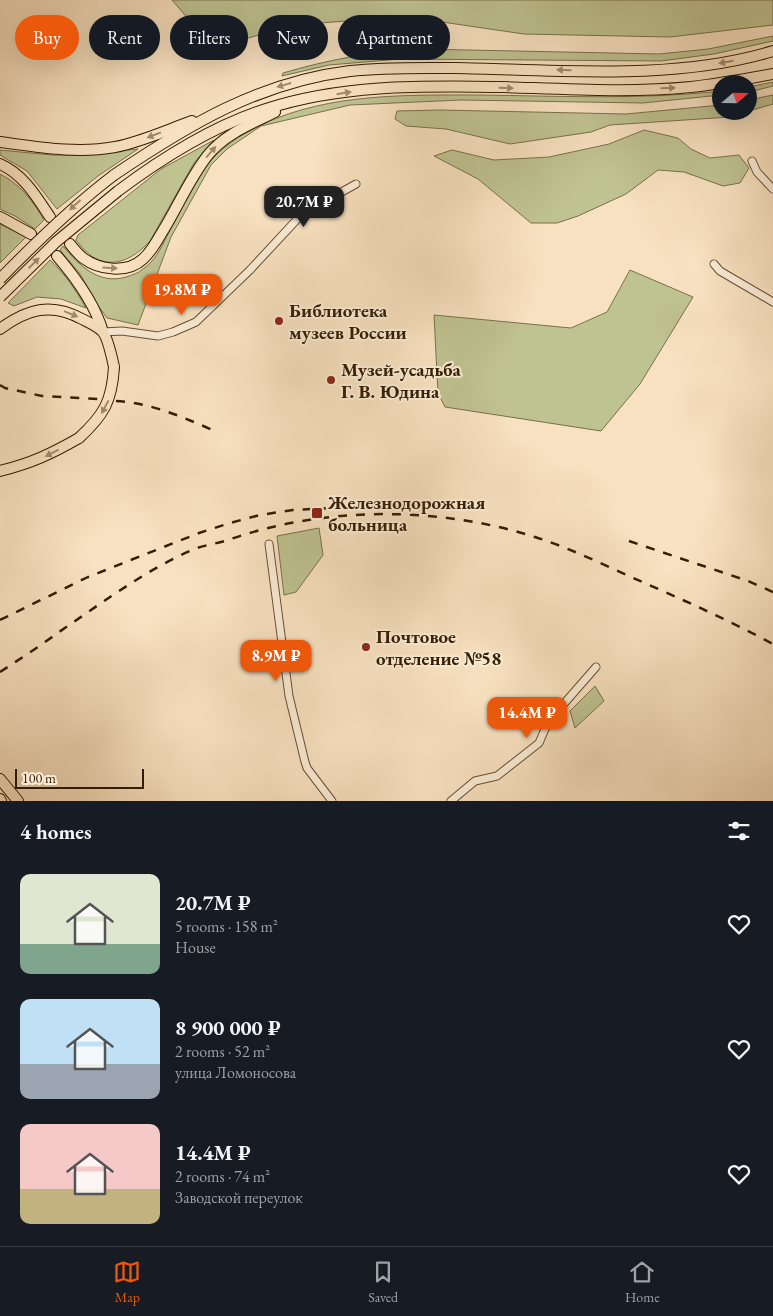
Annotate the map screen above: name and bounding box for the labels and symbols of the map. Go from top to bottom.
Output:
one-way arrow [717,59,733,67]
one-way arrow [555,66,571,74]
north arrow [712,75,758,120]
one-way arrow [276,82,291,90]
one-way arrow [660,83,676,91]
one-way arrow [498,84,514,92]
one-way arrow [336,88,352,96]
one-way arrow [146,131,161,139]
one-way arrow [206,146,217,159]
pin: 20.7M ₽ [258,186,350,228]
one-way arrow [70,199,82,211]
one-way arrow [28,257,40,269]
one-way arrow [103,264,119,272]
pin: 19.8M ₽ [136,274,228,316]
place label: Библиотека музеев России [289,298,407,345]
one-way arrow [63,310,78,318]
marker: Библиотека музеев России [273,315,285,327]
place label: Музей-усадьба Г. В. Юдина [341,357,461,404]
marker: Музей-усадьба Г. В. Юдина [325,374,337,386]
one-way arrow [100,400,109,413]
one-way arrow [45,449,59,457]
place label: Железнодорожная больница [327,490,485,537]
marker: Железнодорожная больница [310,506,324,520]
place label: Почтовое отделение №58 [376,624,501,671]
pin: 8.9M ₽ [235,640,317,682]
marker: Почтовое отделение №58 [360,641,372,653]
pin: 14.4M ₽ [481,696,573,739]
scale bar [15,766,144,789]

